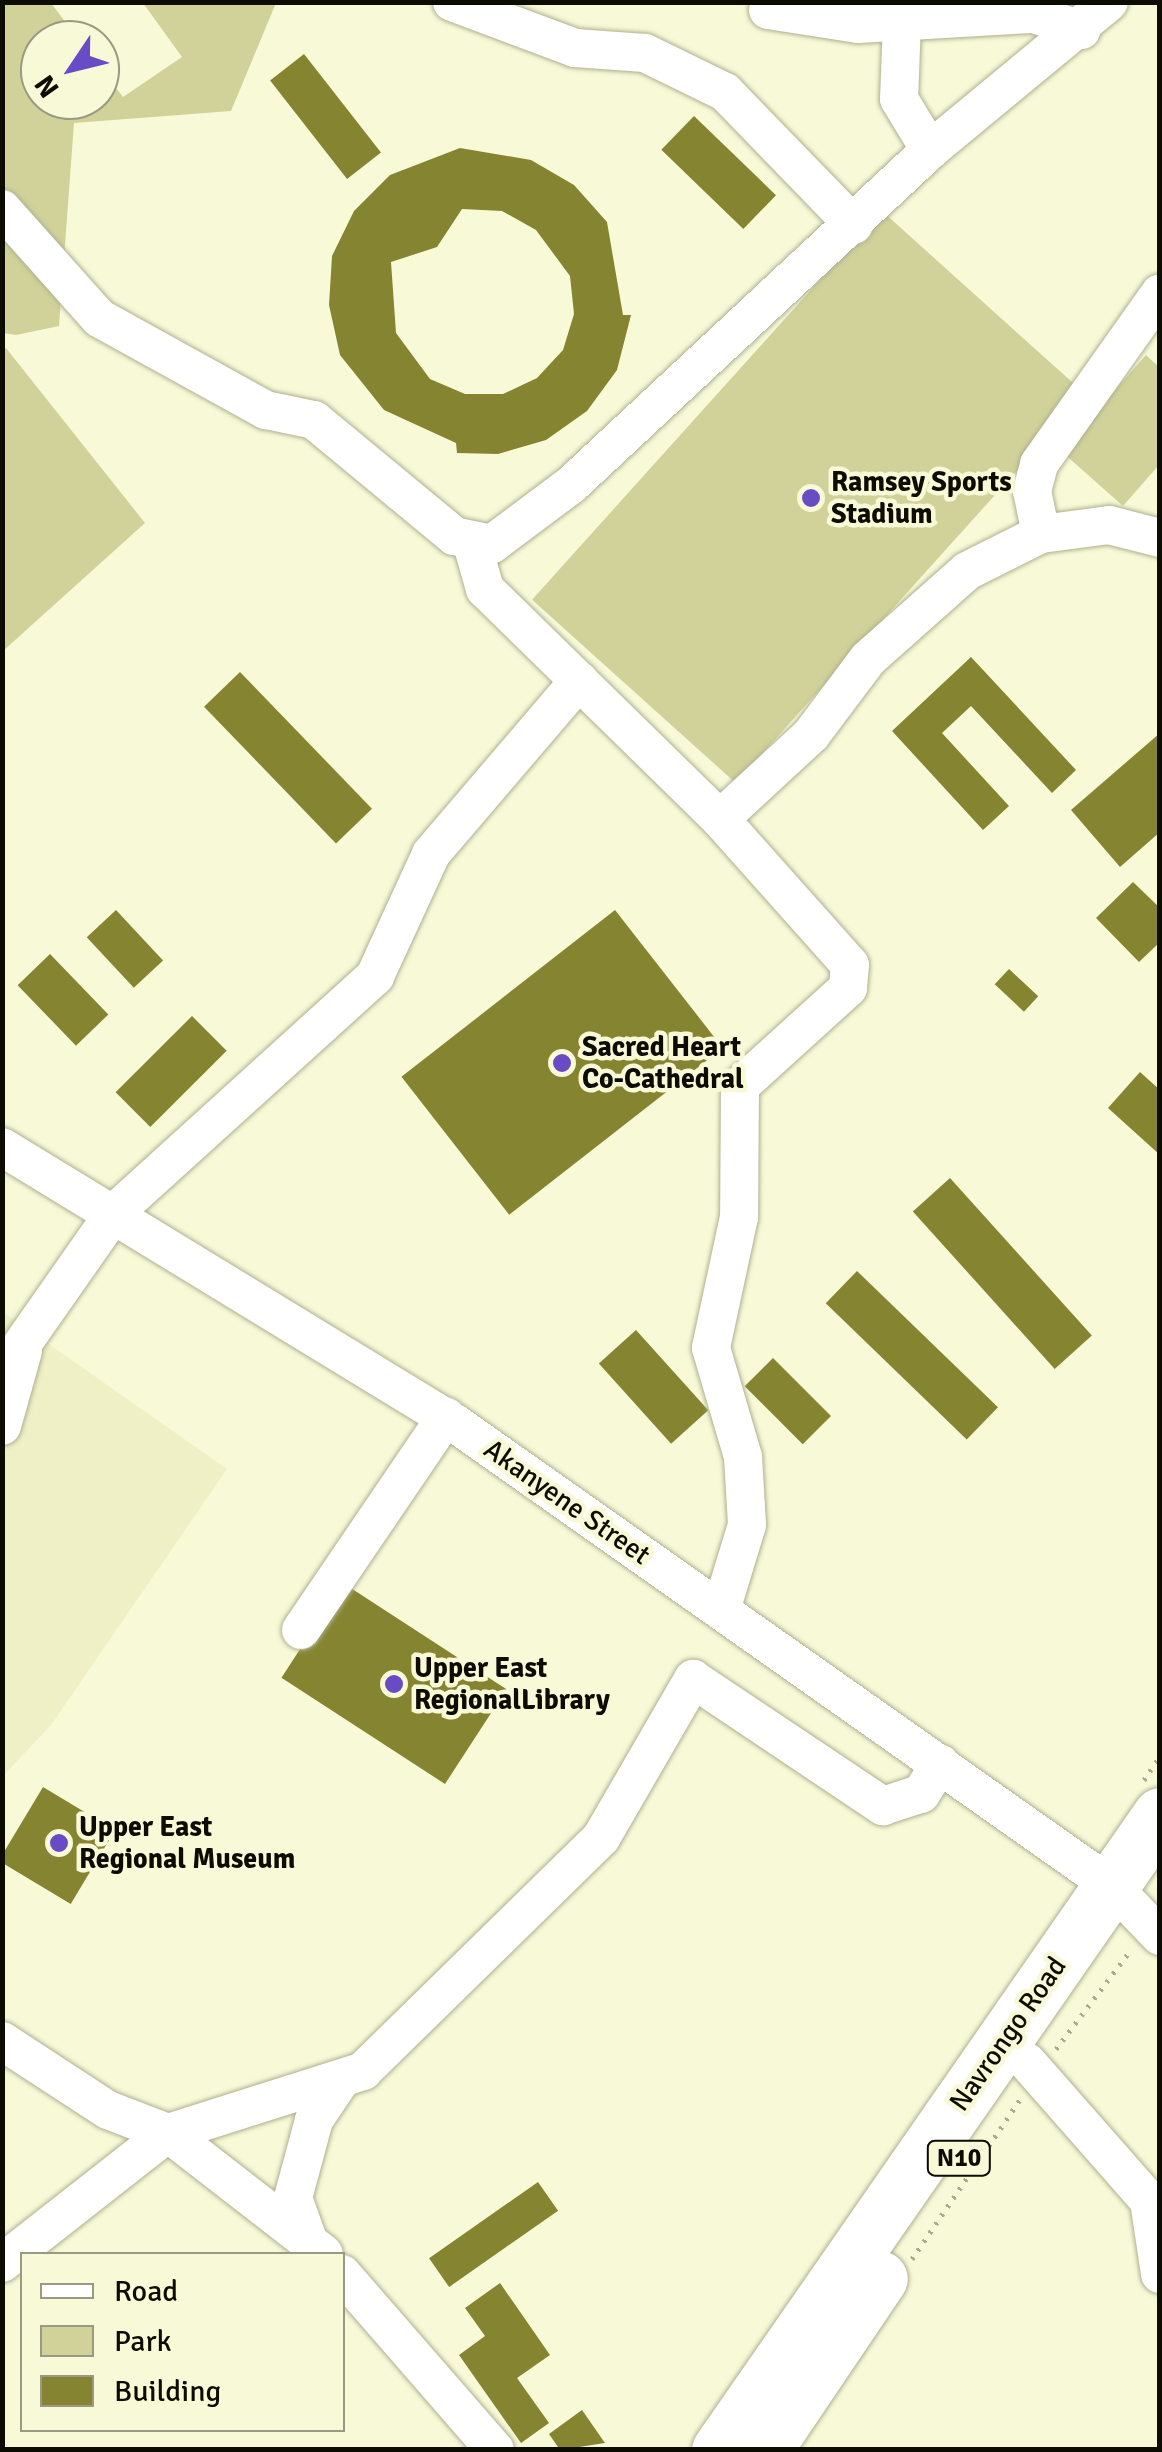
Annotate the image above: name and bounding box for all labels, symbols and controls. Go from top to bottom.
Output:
north arrow [20,20,120,120]
text: N [28,68,67,104]
place label: Ramsey Sports Stadium [831,465,1012,531]
marker: Ramsey Sports Stadium [800,487,822,509]
place label: Sacred Heart Co-Cathedral [582,1030,744,1096]
marker: Sacred Heart Co-Cathedral [551,1052,573,1074]
street label: Akanyene Street [477,1432,657,1572]
place label: Upper East RegionalLibrary [414,1651,610,1717]
marker: Upper East RegionalLibrary [383,1673,405,1695]
place label: Upper East Regional Museum [79,1810,295,1876]
marker: Upper East Regional Museum [48,1832,70,1854]
street label: Navrongo Road [942,1950,1074,2118]
road number: N10 [926,2138,992,2178]
legend [20,2252,345,2432]
text: Road [114,2273,178,2310]
text: Park [114,2323,172,2360]
text: Building [114,2373,221,2410]

